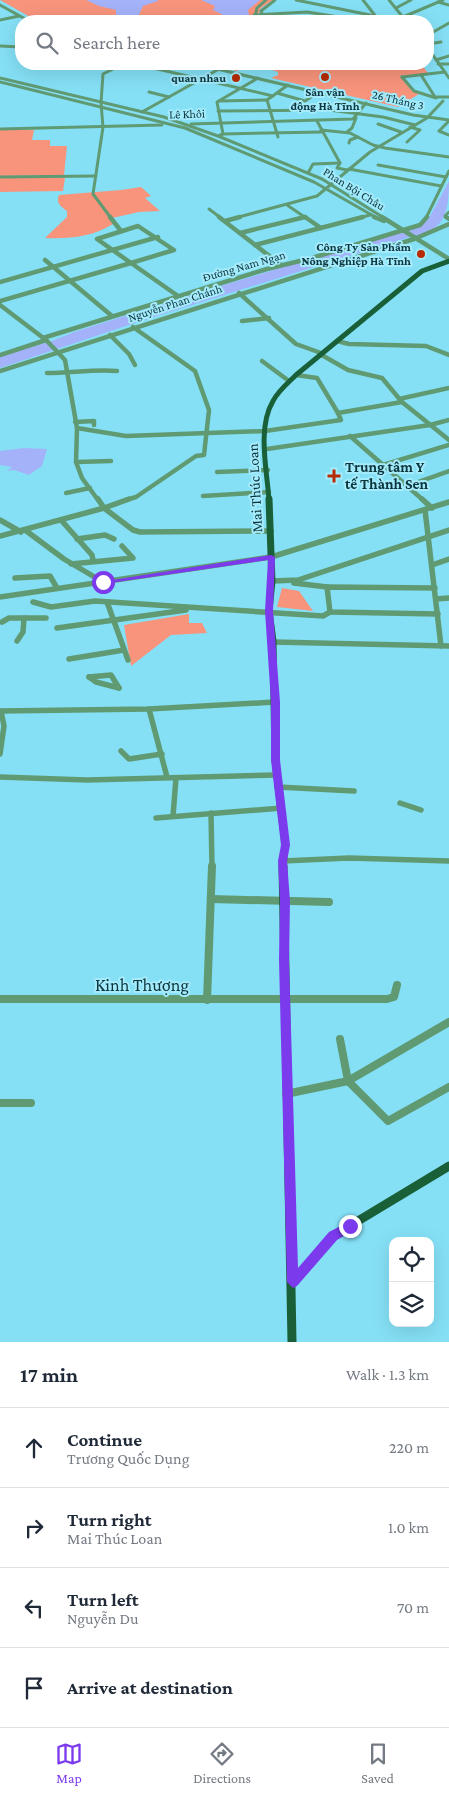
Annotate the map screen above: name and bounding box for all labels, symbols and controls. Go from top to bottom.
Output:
search box [15,15,434,70]
icon: search [33,29,61,57]
text: Search here [73,32,160,53]
place label: quan nhau [171,71,226,85]
marker: Sân vận động Hà Tĩnh [319,71,331,83]
marker: quan nhau [230,72,242,84]
place label: Sân vận động Hà Tĩnh [290,85,360,113]
street label: 26 Tháng 3 [371,87,426,113]
street label: Lê Khôi [169,106,205,122]
street label: Phan Bội Châu [321,164,388,214]
place label: Công Ty Sản Phẩm Nông Nghiệp Hà Tĩnh [301,240,412,268]
street label: Đường Nam Ngạn [201,247,288,285]
marker: Công Ty Sản Phẩm Nông Nghiệp Hà Tĩnh [415,248,427,260]
street label: Nguyễn Phan Chánh [126,281,224,325]
street label: Mai Thúc Loan [245,443,265,533]
place label: Trung tâm Y tế Thành Sen [345,459,429,492]
marker: Trung tâm Y tế Thành Sen [327,469,341,483]
route start [92,571,115,594]
street label: Kinh Thượng [95,975,189,995]
route end [339,1215,362,1238]
map controls [389,1237,434,1327]
button: locate [389,1237,434,1282]
button: layers [389,1282,434,1327]
text: 17 min [20,1363,78,1387]
text: Walk · 1.3 km [346,1366,429,1383]
text: Continue [67,1429,142,1450]
icon: ahead [20,1434,48,1462]
text: 220 m [389,1439,429,1456]
text: Trương Quốc Dụng [67,1450,189,1467]
text: Turn right [67,1509,152,1530]
icon: right [20,1514,48,1542]
text: 1.0 km [388,1519,429,1536]
text: Mai Thúc Loan [67,1530,162,1547]
text: Turn left [67,1589,139,1610]
icon: left [20,1594,48,1622]
text: 70 m [397,1599,429,1616]
text: Nguyễn Du [67,1610,139,1627]
icon: arrive [20,1674,48,1702]
text: Arrive at destination [67,1677,233,1698]
tab: Map [55,1740,83,1786]
tab: Directions [193,1740,251,1786]
tab: Saved [361,1740,394,1786]

